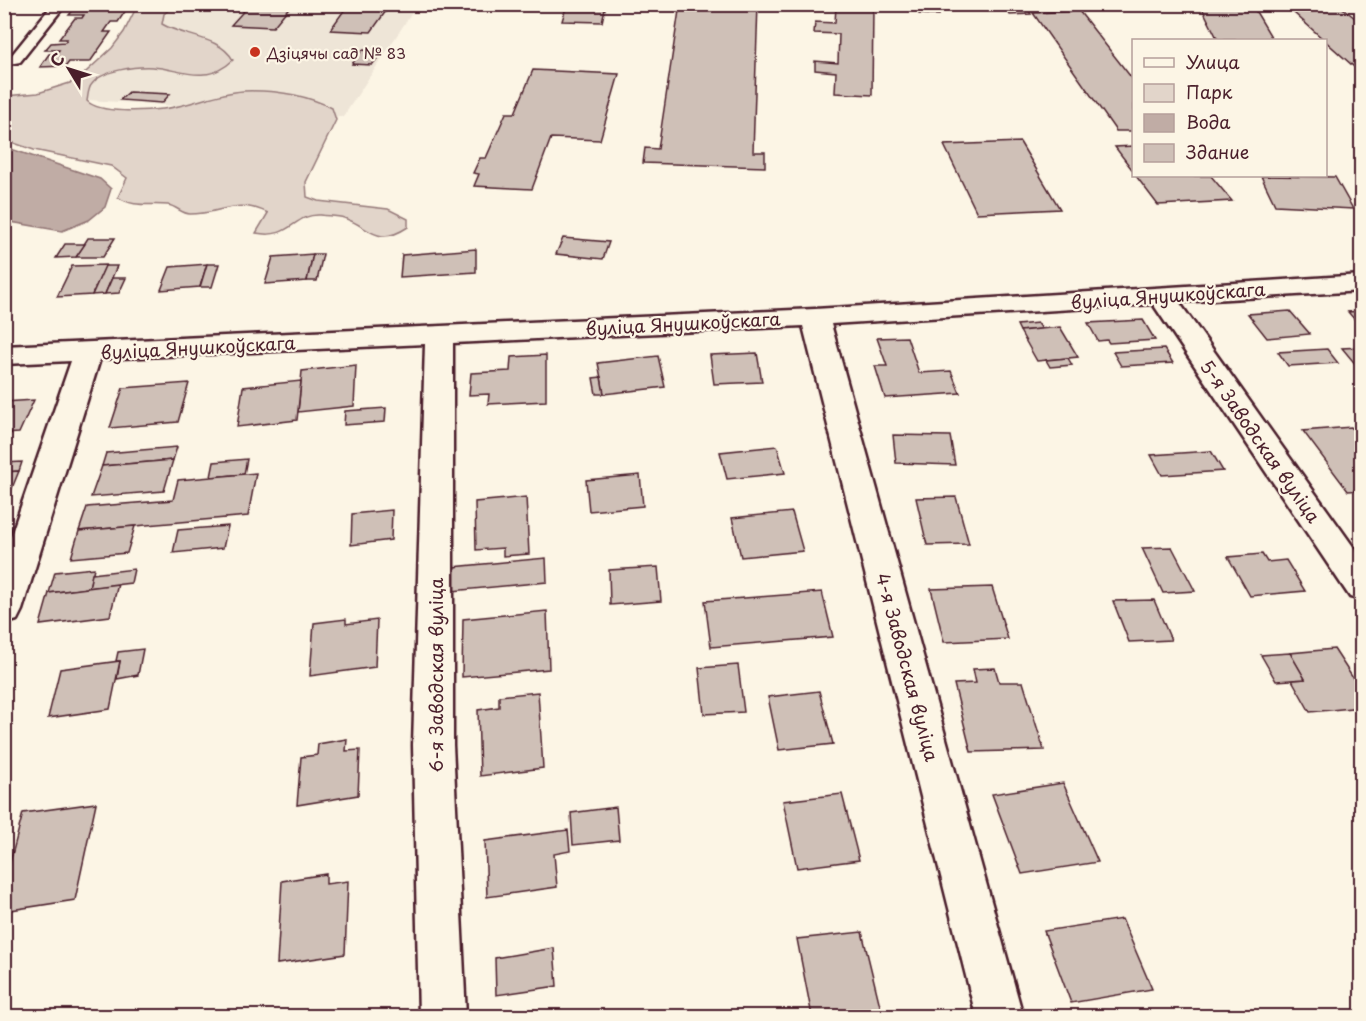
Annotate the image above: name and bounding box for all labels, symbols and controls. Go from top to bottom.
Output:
north arrow [39,39,99,99]
legend [1132,39,1327,177]
place label: Дзіцячы сад № 83 [266,41,406,64]
marker: Дзіцячы сад № 83 [248,45,262,59]
text: С [43,47,70,71]
text: Улица [1186,48,1240,75]
text: Парк [1186,78,1233,105]
text: Вода [1186,108,1231,135]
text: Здание [1186,138,1249,165]
street label: вуліца Янушкоўскага [1070,275,1267,315]
street label: вуліца Янушкоўскага [585,304,782,342]
street label: вуліца Янушкоўскага [100,328,297,366]
street label: 5-я Заводская вуліца [1194,354,1328,528]
street label: 4-я Заводская вуліца [870,570,946,764]
street label: 6-я Заводская вуліца [422,578,449,772]

